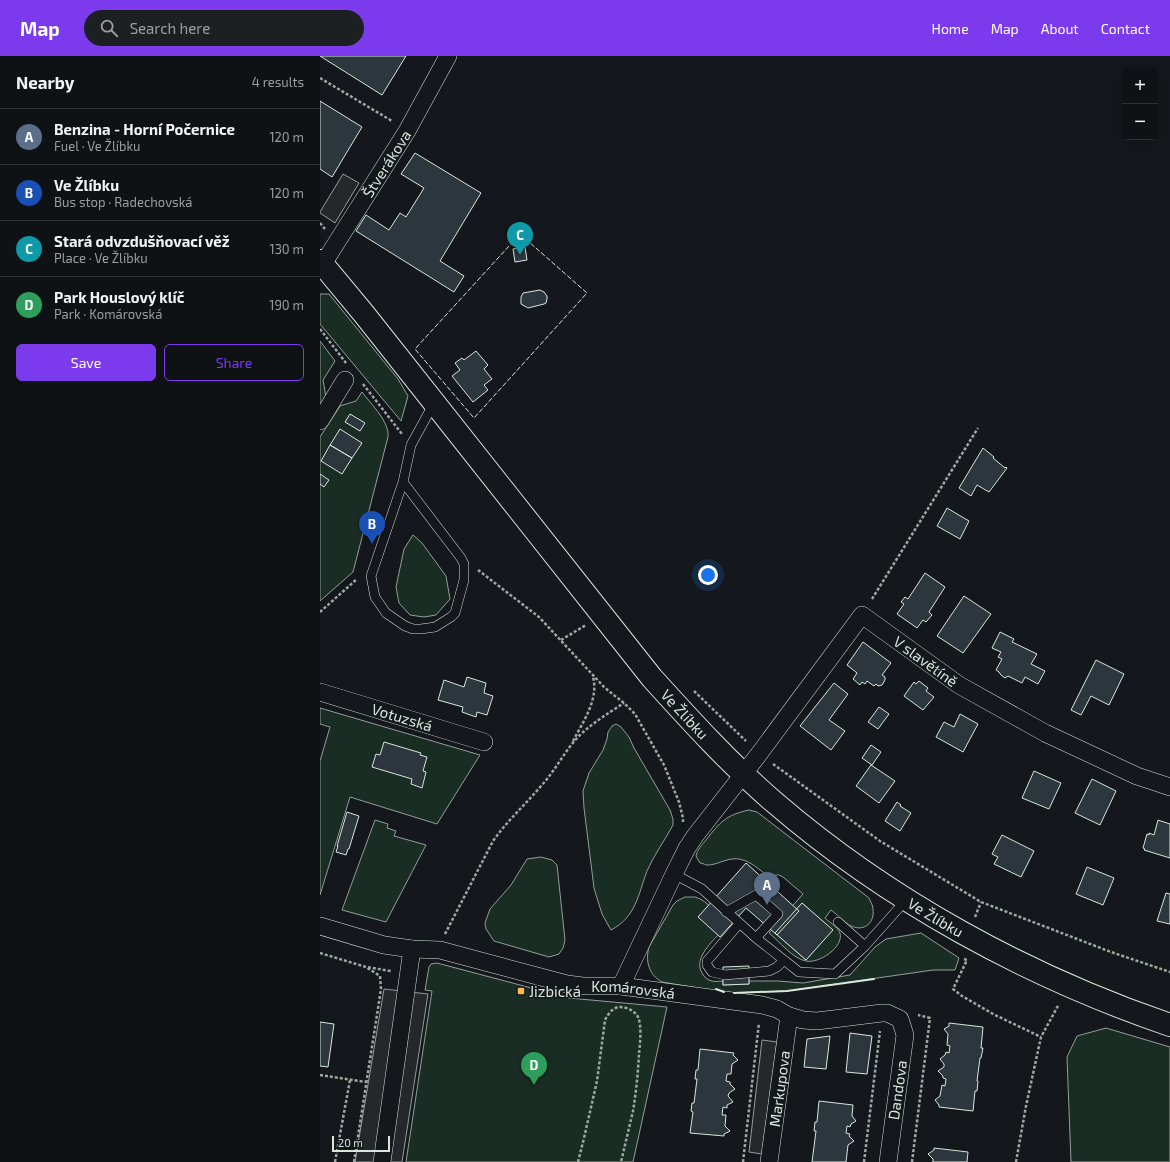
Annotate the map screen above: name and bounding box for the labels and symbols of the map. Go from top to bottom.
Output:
street label: Štverákova [358,127,414,201]
pin: C [507,222,533,255]
pin: B [359,511,385,544]
your location [698,565,718,585]
street label: V slavětíně [890,632,961,690]
street label: Ve Žlíbku [658,685,713,743]
street label: Votuzská [370,699,435,735]
pin: A [754,872,780,905]
street label: Ve Žlíbku [905,894,967,941]
street label: Komárovská [591,977,676,1002]
place label: Jizbická [529,982,581,1000]
marker: Jizbická [516,986,526,996]
street label: Markupova [765,1049,793,1128]
pin: D [521,1052,547,1085]
street label: Dandova [884,1059,910,1121]
scale bar [332,1134,390,1153]

